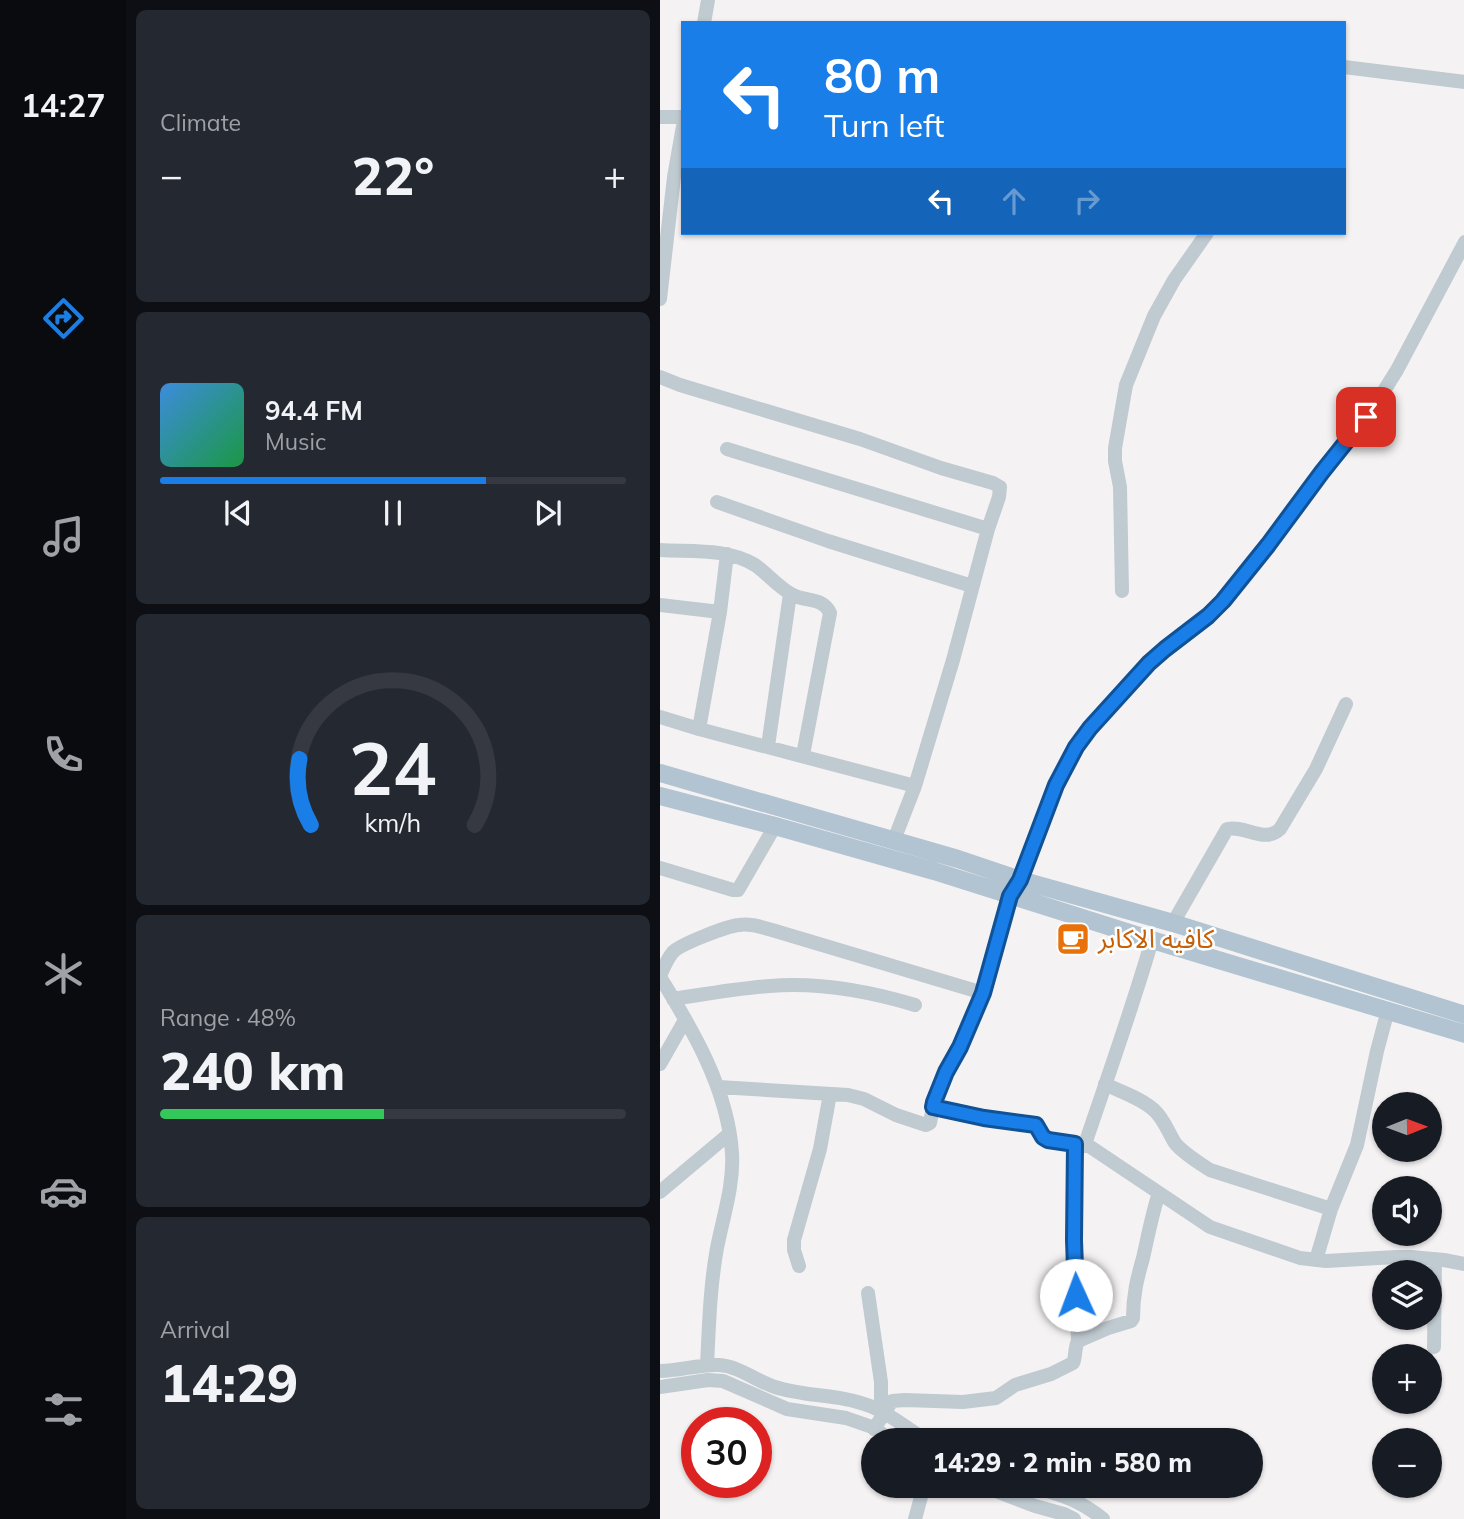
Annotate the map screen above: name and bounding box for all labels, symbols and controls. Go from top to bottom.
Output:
text: 80 m [824,44,940,105]
icon: left [709,49,800,140]
text: 14:27 [21,85,105,125]
text: Turn left [824,105,944,145]
text: Climate [160,108,241,137]
text: 22° [352,143,434,208]
text: − [160,151,183,199]
text: + [603,151,626,199]
icon: left [922,182,960,220]
icon: ahead [995,182,1033,220]
icon: right [1068,182,1106,220]
icon: directions [39,294,88,343]
pin [1336,387,1396,447]
text: 94.4 FM [265,394,363,427]
icon: arrive [1347,398,1385,436]
text: Music [265,427,326,456]
icon: previous [219,494,257,532]
icon: pause [374,494,412,532]
icon: next [529,494,567,532]
icon: music [39,512,88,561]
text: 24 [349,723,437,814]
icon: phone [39,730,88,779]
text: km/h [365,807,421,838]
cafe icon: كافيه الاكابر [1054,920,1092,958]
place label: كافيه الاكابر [1097,922,1214,955]
icon: climate [39,949,88,998]
text: Range · 48% [160,1003,296,1032]
text: 240 km [160,1038,345,1103]
north arrow [1372,1092,1442,1162]
map controls [1372,1092,1442,1498]
icon: car [39,1167,88,1216]
button: sound [1372,1176,1442,1246]
position arrow [1039,1258,1113,1332]
button: layers [1372,1260,1442,1330]
text: Arrival [160,1315,230,1344]
button: + [1372,1344,1442,1414]
text: 14:29 [160,1350,298,1415]
icon: filters [39,1385,88,1434]
speed limit sign: 30 [681,1407,772,1498]
button: − [1372,1428,1442,1498]
text: 14:29 · 2 min · 580 m [932,1446,1192,1479]

